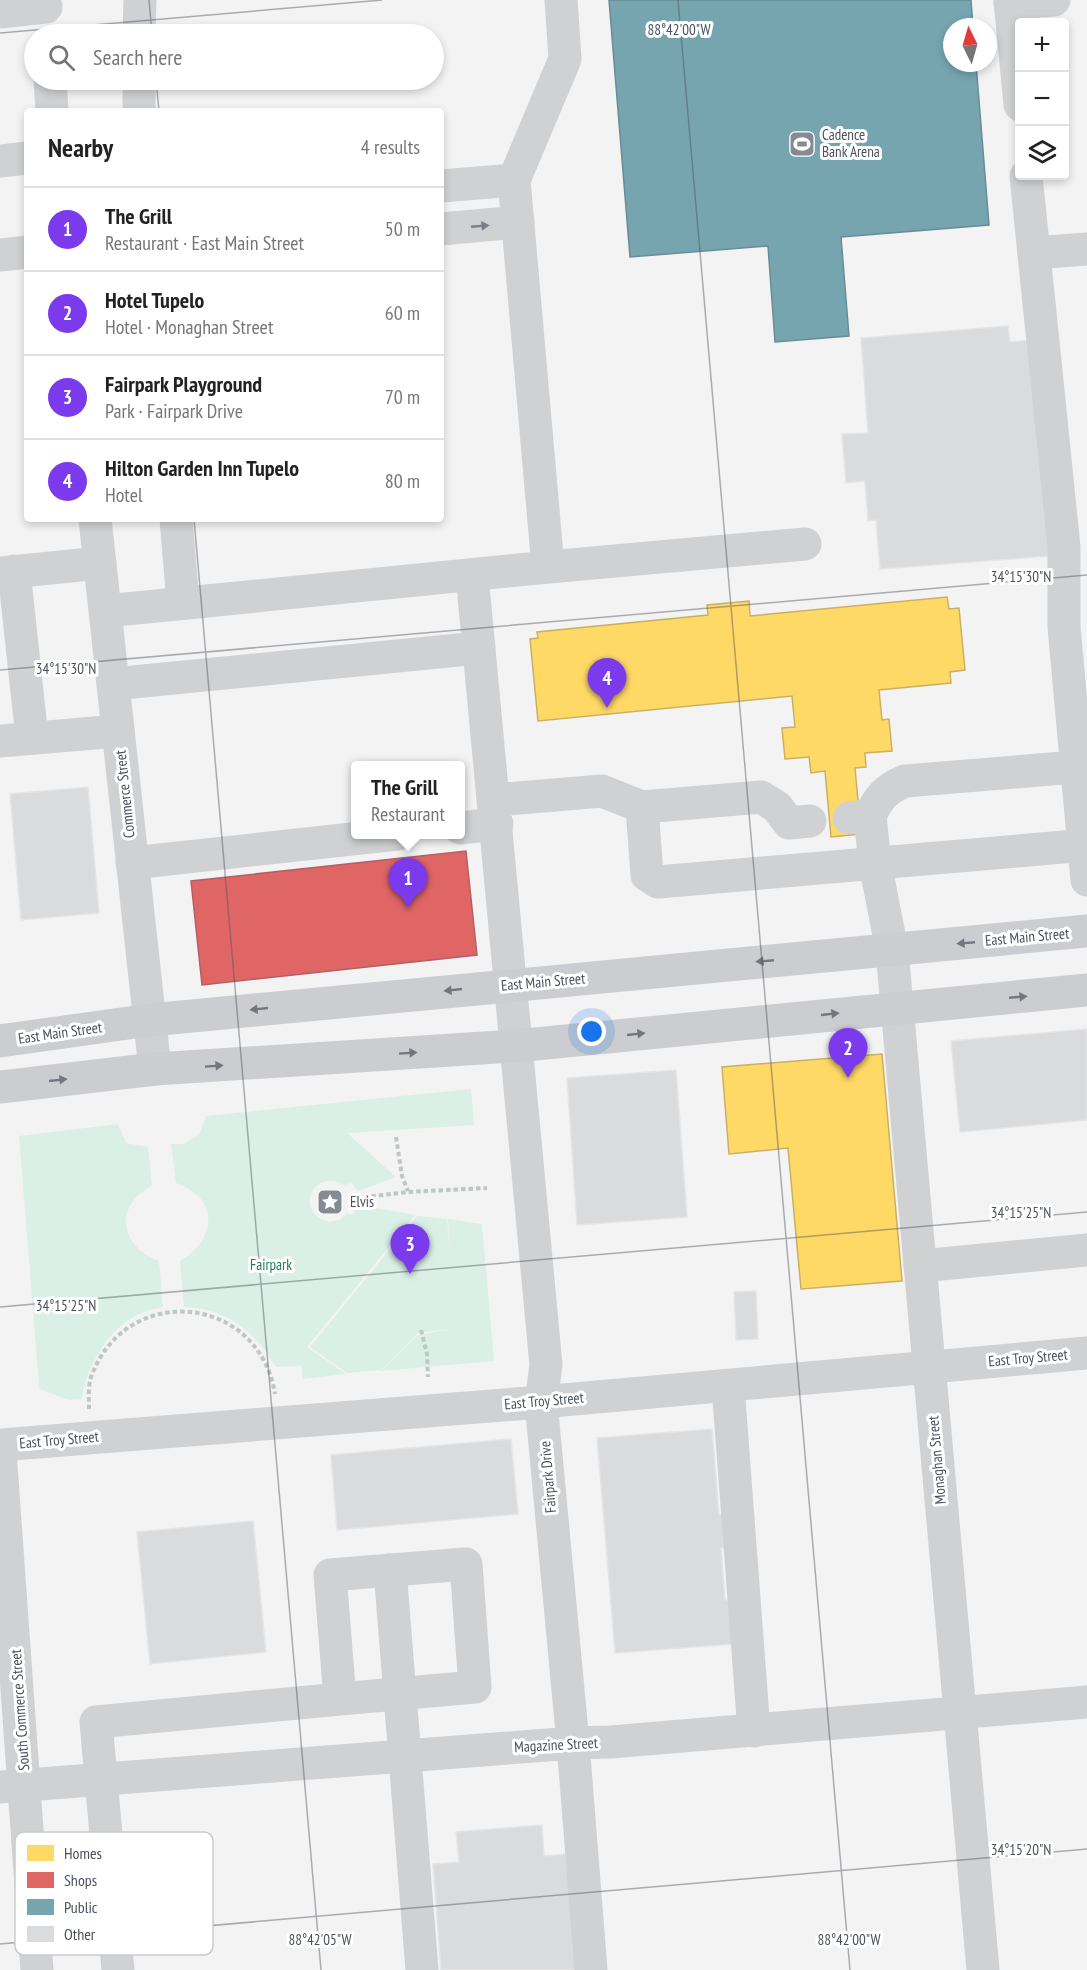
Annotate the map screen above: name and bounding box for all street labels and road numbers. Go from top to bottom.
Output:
street label: Commerce Street [110,749,139,839]
street label: East Main Street [984,923,1070,950]
street label: East Main Street [500,968,586,995]
street label: East Main Street [17,1017,103,1048]
street label: East Troy Street [987,1345,1068,1370]
street label: East Troy Street [503,1388,584,1413]
street label: Monaghan Street [923,1415,950,1505]
street label: East Troy Street [18,1427,99,1452]
street label: Fairpark Drive [535,1440,560,1514]
street label: South Commerce Street [6,1649,33,1771]
street label: Magazine Street [514,1733,598,1756]

